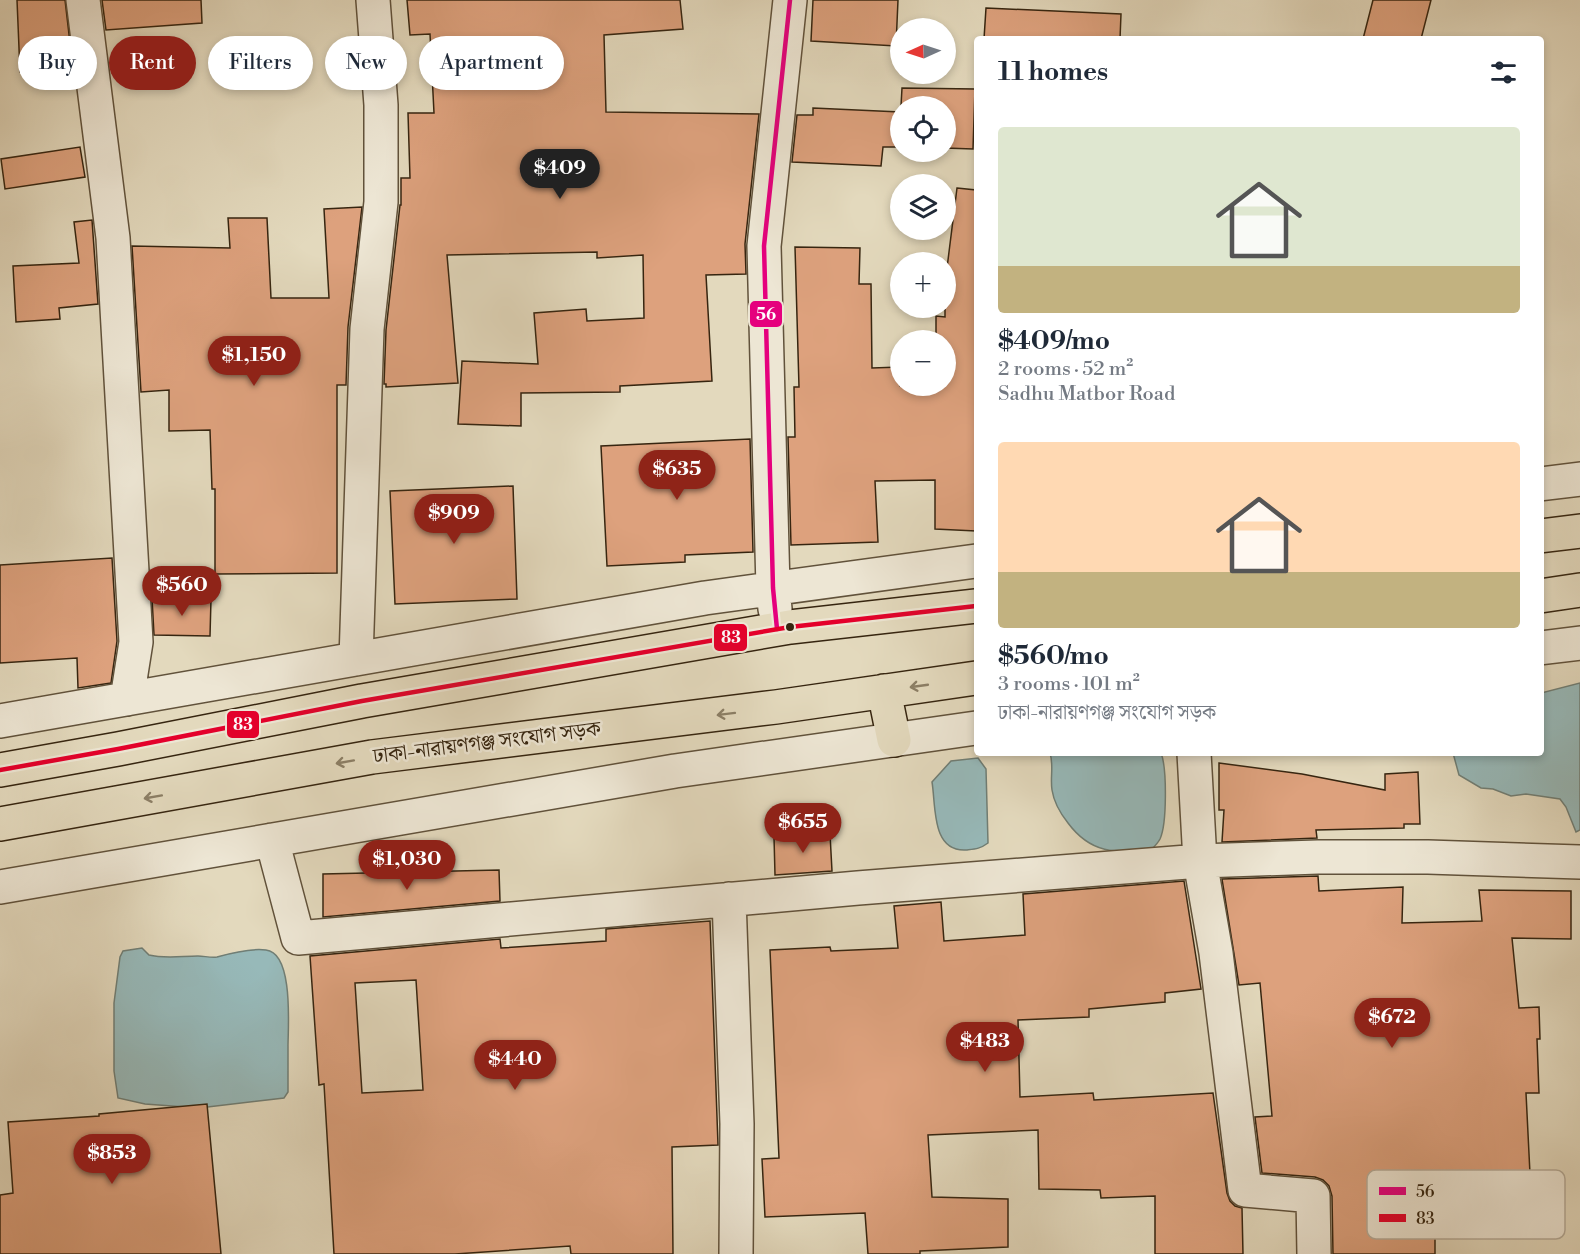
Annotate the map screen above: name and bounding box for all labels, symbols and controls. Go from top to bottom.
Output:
north arrow [890,18,956,84]
map controls [890,18,956,396]
chip: Buy [18,36,97,90]
chip: Rent [109,36,196,90]
chip: Filters [208,36,313,90]
chip: New [325,36,407,90]
chip: Apartment [419,36,564,90]
text: 11 homes [998,56,1108,88]
icon: filters [1487,56,1520,89]
button: locate [890,96,956,162]
pin: $409 [524,149,596,200]
text: $409 [534,156,586,181]
icon: home [1205,166,1313,274]
button: layers [890,174,956,240]
button: + [890,252,956,318]
line badge: 56 [749,300,783,328]
text: 56 [756,305,776,325]
text: $409/mo [998,325,1110,357]
button: − [890,330,956,396]
pin: $1,150 [205,336,303,387]
text: $1,150 [222,343,286,368]
text: 2 rooms · 52 m² [998,357,1133,382]
text: Sadhu Matbor Road [998,382,1175,407]
pin: $635 [641,450,713,501]
text: $635 [653,457,701,482]
icon: home [1205,481,1313,589]
pin: $909 [418,494,490,545]
text: $909 [428,501,480,526]
pin: $560 [146,566,218,617]
text: $560 [156,573,208,598]
unlabelled marker [784,621,796,633]
line badge: 83 [713,623,748,652]
text: 83 [721,628,741,648]
text: $560/mo [998,640,1109,672]
text: 3 rooms · 101 m² [998,672,1140,697]
one-way arrow [909,681,929,692]
text: ঢাকা-নারায়ণগঞ্জ সংযোগ সড়ক [998,701,1216,726]
one-way arrow [716,708,736,719]
line badge: 83 [226,710,260,739]
text: 83 [233,715,253,735]
street label: ঢাকা-নারায়ণগঞ্জ সংযোগ সড়ক [371,716,603,770]
one-way arrow [335,757,355,768]
one-way arrow [144,792,163,803]
pin: $655 [767,803,839,854]
text: $655 [778,810,828,835]
pin: $1,030 [358,840,456,891]
text: $1,030 [373,847,442,872]
pin: $672 [1356,998,1428,1049]
text: $672 [1368,1005,1416,1030]
pin: $483 [949,1022,1021,1073]
text: $483 [960,1029,1010,1054]
pin: $440 [479,1040,551,1091]
text: $440 [488,1047,542,1072]
pin: $853 [76,1134,148,1185]
text: $853 [87,1141,137,1166]
legend [1367,1170,1565,1239]
text: 56 [1416,1182,1435,1202]
text: 83 [1416,1209,1435,1229]

